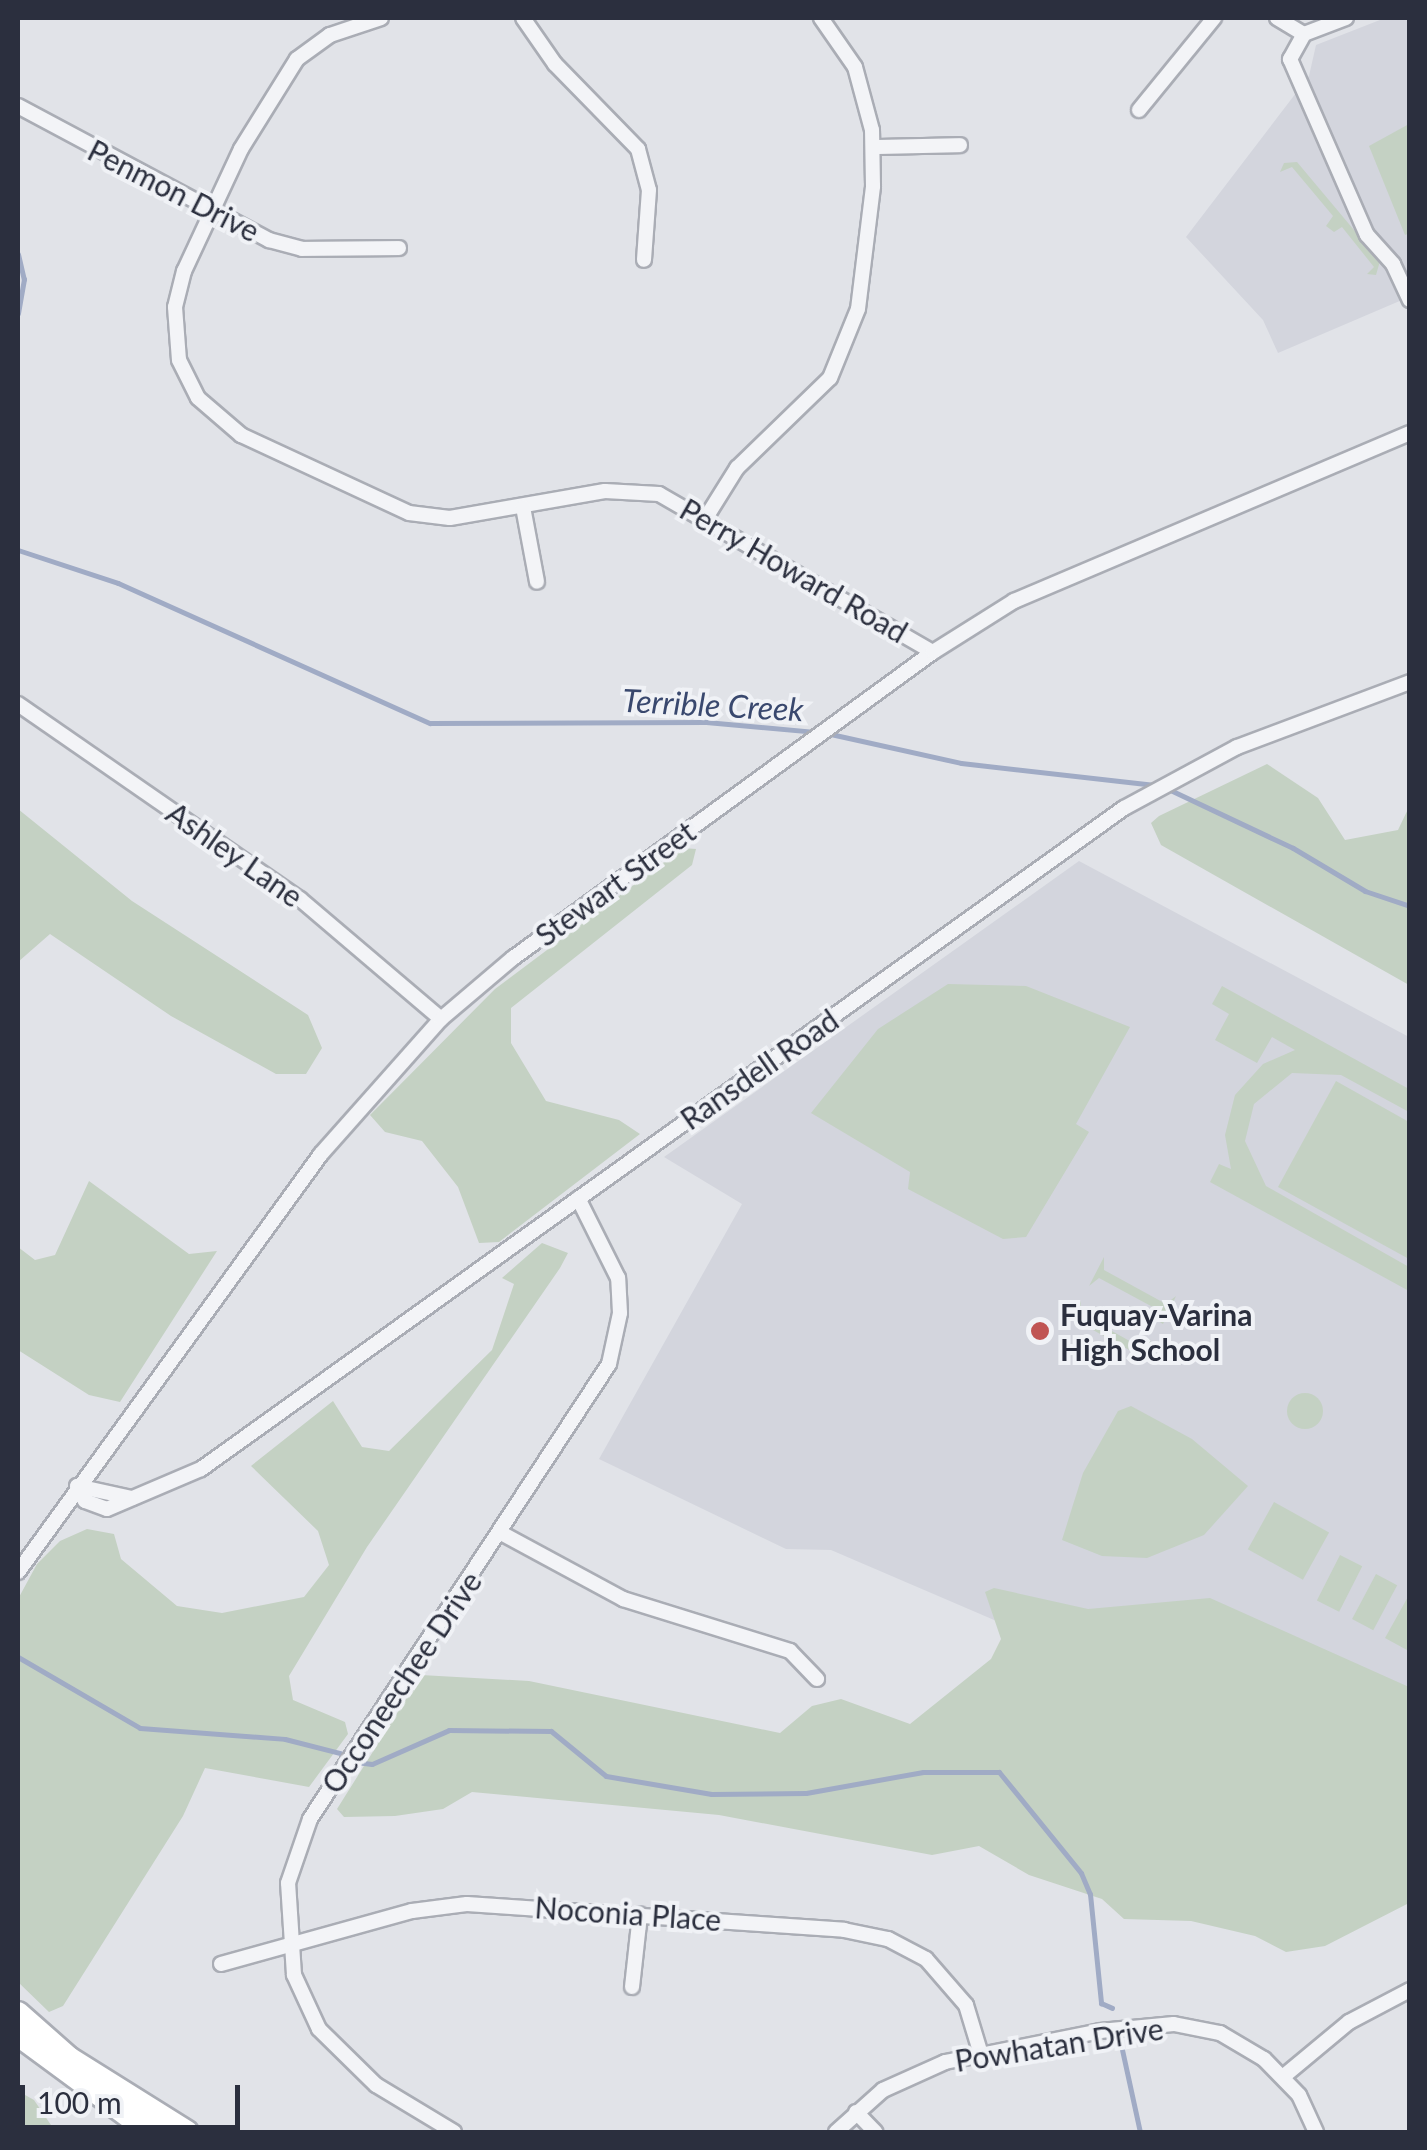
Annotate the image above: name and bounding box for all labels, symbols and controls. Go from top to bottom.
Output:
street label: Penmon Drive [82,131,266,249]
street label: Perry Howard Road [674,490,914,650]
water label: Terrible Creek [621,681,805,729]
street label: Ashley Lane [160,794,310,914]
street label: Stewart Street [528,813,702,953]
street label: Ransdell Road [673,1001,845,1137]
place label: Fuquay-Varina High School [1060,1296,1252,1366]
marker: Fuquay-Varina High School [1029,1320,1051,1342]
street label: Occoneechee Drive [314,1564,488,1800]
street label: Noconia Place [534,1889,722,1937]
street label: Powhatan Drive [952,2010,1166,2078]
scale bar [25,2065,245,2127]
text: 100 m [37,2084,122,2120]

